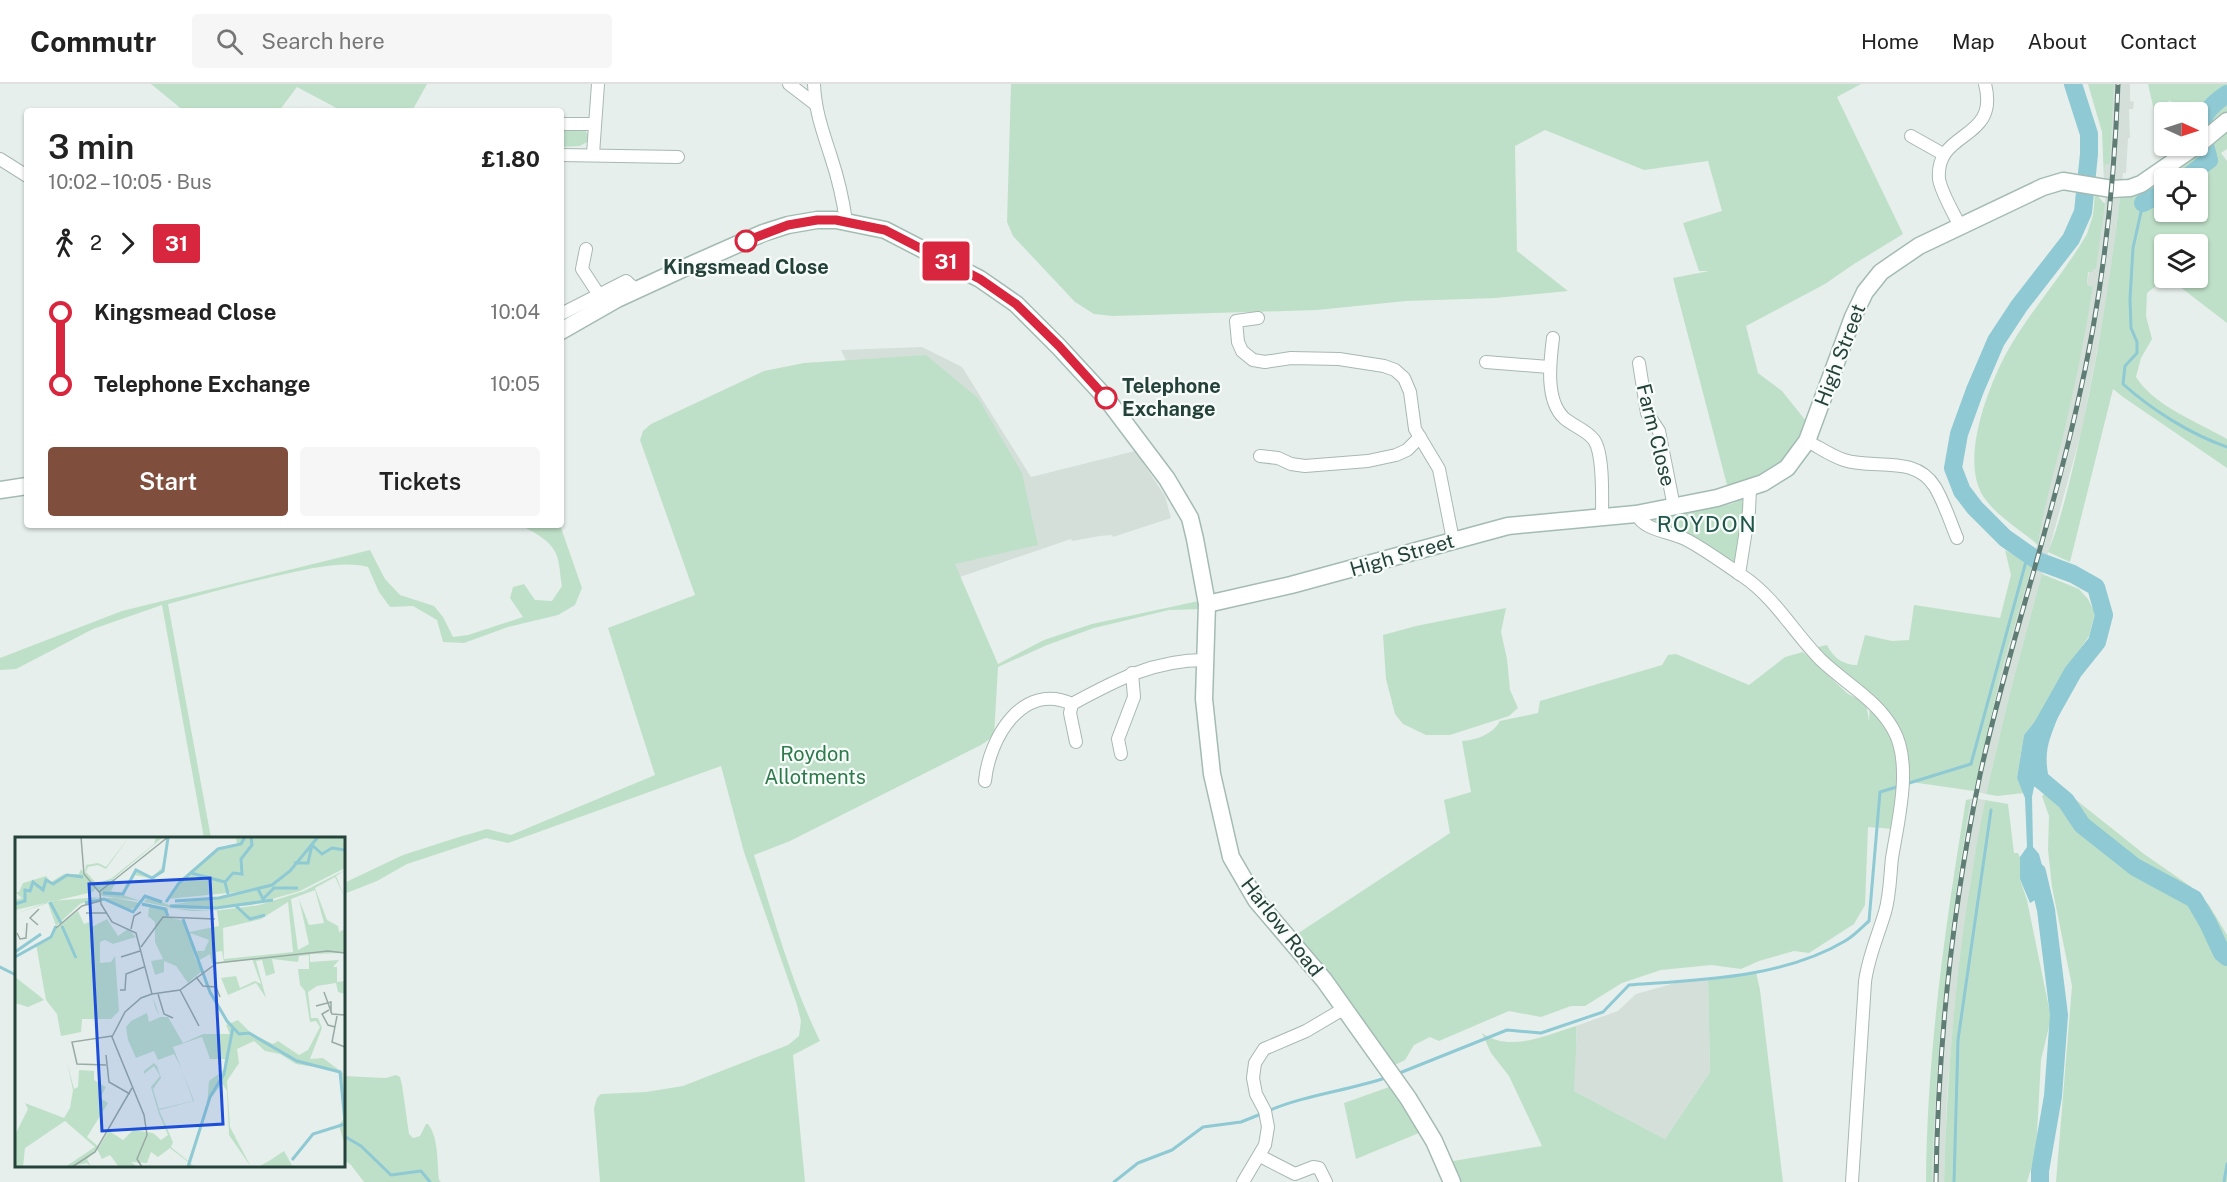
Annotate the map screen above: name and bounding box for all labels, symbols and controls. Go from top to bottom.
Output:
search box [192,14,612,68]
text: Commutr [30,25,156,58]
icon: search [213,25,246,58]
text: Search here [261,28,385,54]
text: Home [1861,29,1919,54]
text: Map [1952,29,1995,54]
text: About [2028,29,2087,54]
text: Contact [2120,29,2197,54]
north arrow [2154,102,2208,156]
map controls [2154,102,2208,288]
text: 3 min [48,128,134,166]
text: £1.80 [482,146,540,172]
button: locate [2154,168,2208,222]
text: 10:02 – 10:05 · Bus [48,170,212,194]
icon: walk [48,227,81,260]
icon: forward [111,227,144,260]
marker: Kingsmead Close [735,230,757,252]
text: 2 [90,231,102,255]
text: 31 [165,231,188,256]
button: layers [2154,234,2208,288]
line badge: 31 [919,242,973,280]
text: 31 [935,249,957,274]
place label: Kingsmead Close [663,255,829,279]
text: Kingsmead Close [94,299,276,325]
text: 10:04 [490,300,540,324]
street label: High Street [1810,301,1870,409]
text: Telephone Exchange [94,371,310,397]
text: 10:05 [490,372,540,396]
place label: Telephone Exchange [1122,374,1221,421]
street label: Farm Close [1632,381,1680,489]
marker: Telephone Exchange [1095,387,1117,409]
button: Start [48,447,288,516]
button: Tickets [300,447,540,516]
district label: ROYDON [1657,511,1757,537]
street label: High Street [1347,529,1457,581]
park label: Roydon Allotments [764,742,866,789]
inset map [15,837,345,1167]
street label: Harlow Road [1236,873,1328,981]

